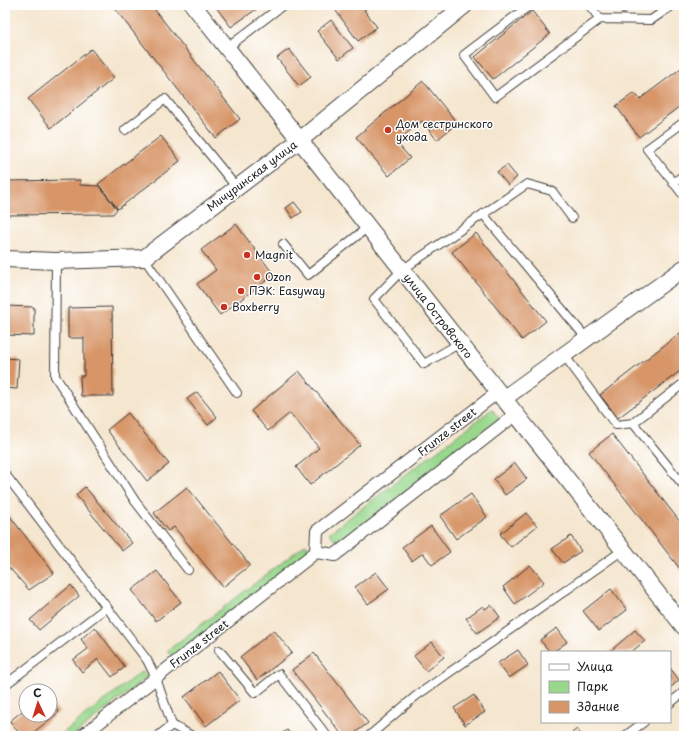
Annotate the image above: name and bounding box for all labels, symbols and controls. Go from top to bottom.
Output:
place label: Дом сестринского ухода [395,115,493,145]
marker: Дом сестринского ухода [383,125,393,135]
street label: Мичуринская улица [203,136,300,215]
place label: Magnit [255,246,294,263]
marker: Magnit [242,250,252,260]
place label: Ozon [265,268,291,285]
street label: улица Островского [400,270,477,362]
marker: Ozon [252,272,262,282]
place label: ПЭК: Easyway [249,282,325,299]
marker: ПЭК: Easyway [236,286,246,296]
place label: Boxberry [232,298,279,315]
marker: Boxberry [219,302,229,312]
street label: Frunze street [414,403,480,460]
street label: Frunze street [166,615,232,672]
legend [541,651,671,723]
text: Улица [577,657,613,675]
text: Парк [577,677,609,695]
north arrow [18,683,58,723]
text: С [33,684,42,701]
text: Здание [577,697,619,715]

